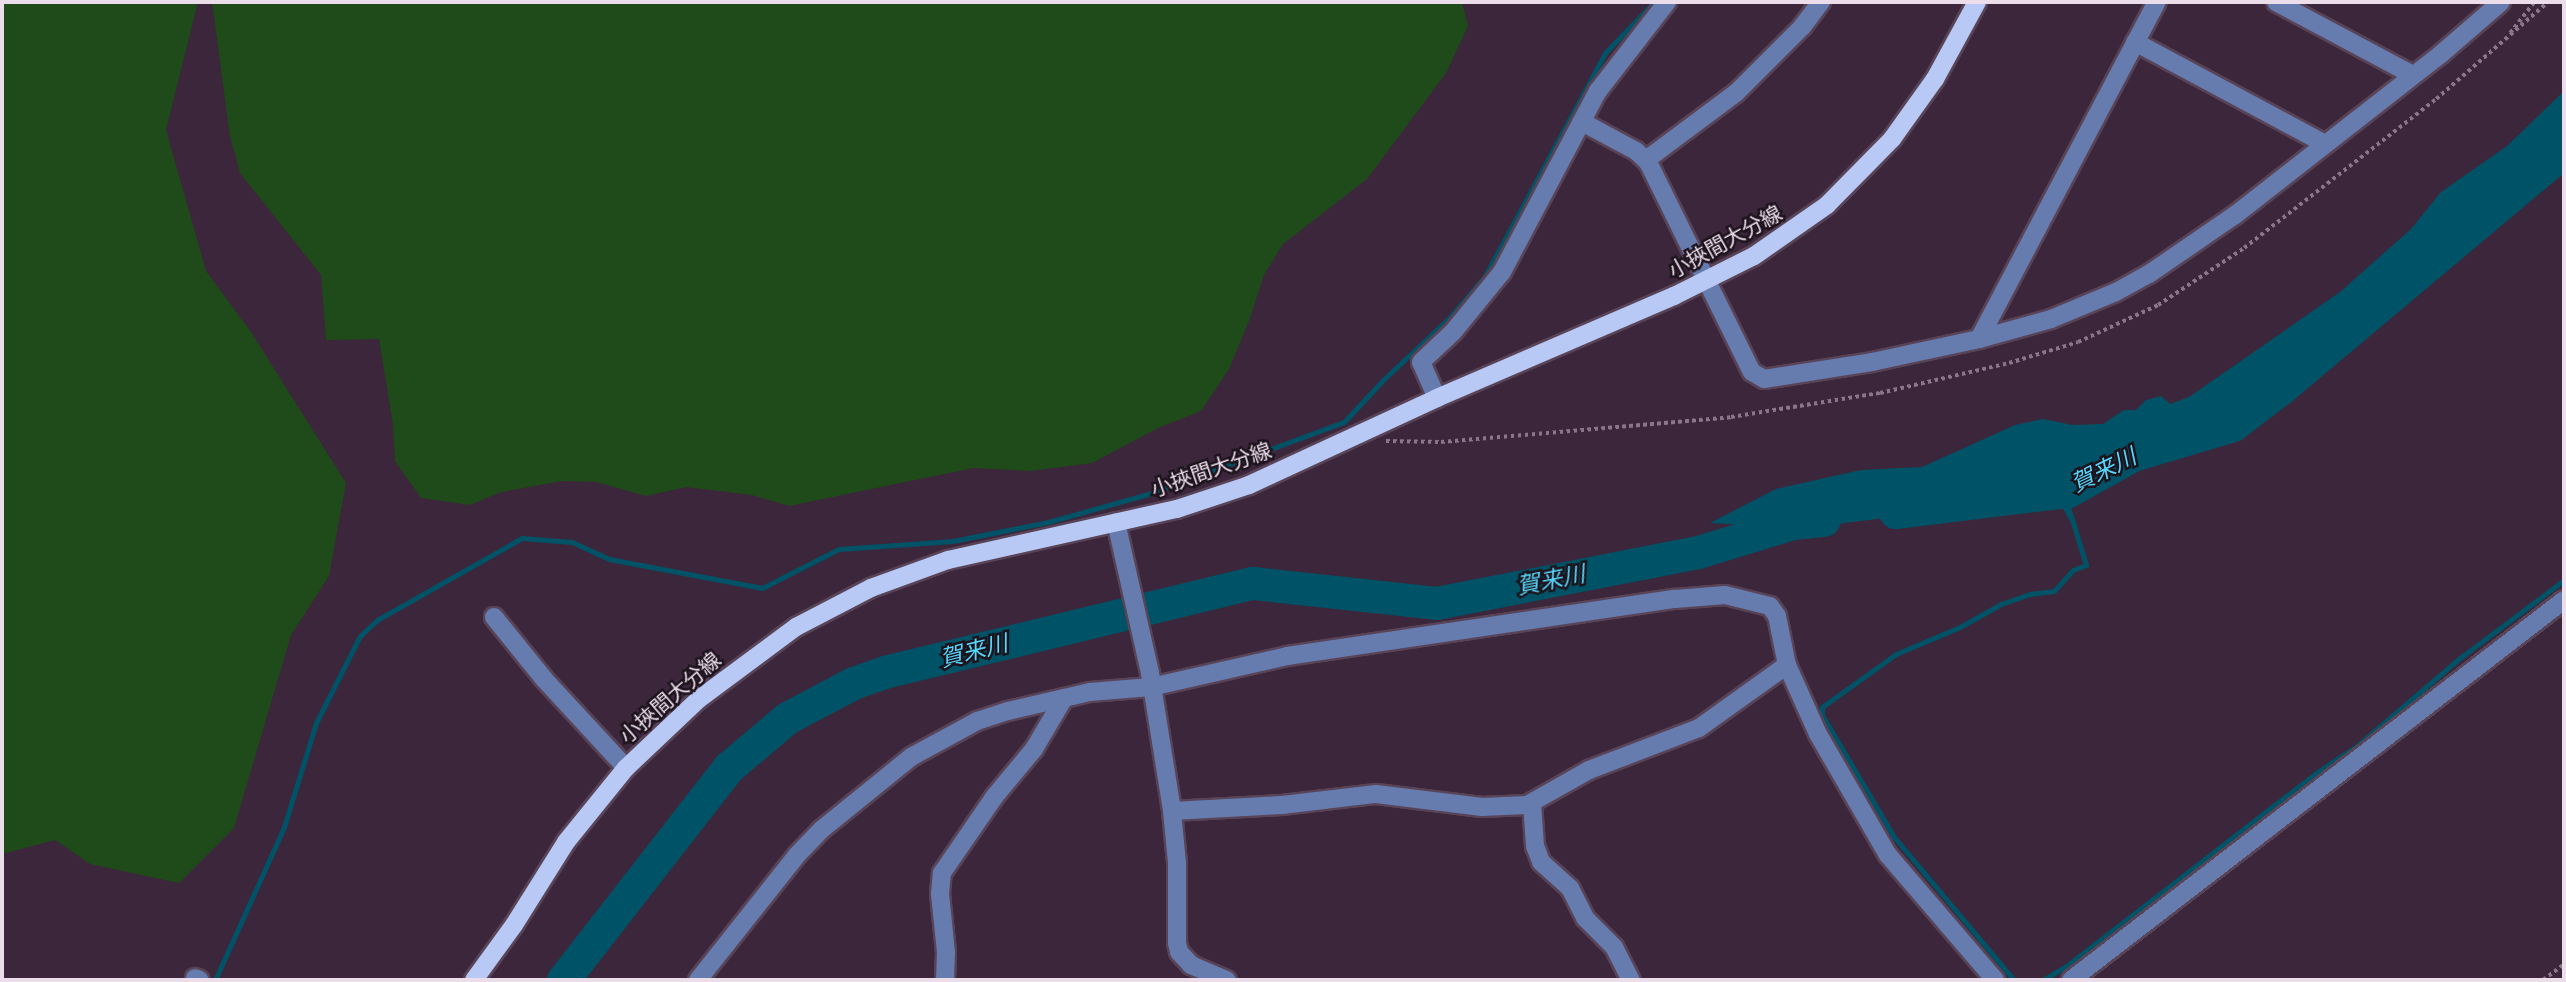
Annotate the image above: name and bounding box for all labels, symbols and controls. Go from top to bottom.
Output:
street label: 小挾間大分線 [1664,200,1786,284]
street label: 小挾間大分線 [1147,438,1275,502]
water label: 賀来川 [2067,443,2141,499]
water label: 賀来川 [1515,561,1587,601]
water label: 賀来川 [937,630,1011,674]
street label: 小挾間大分線 [614,647,726,749]

